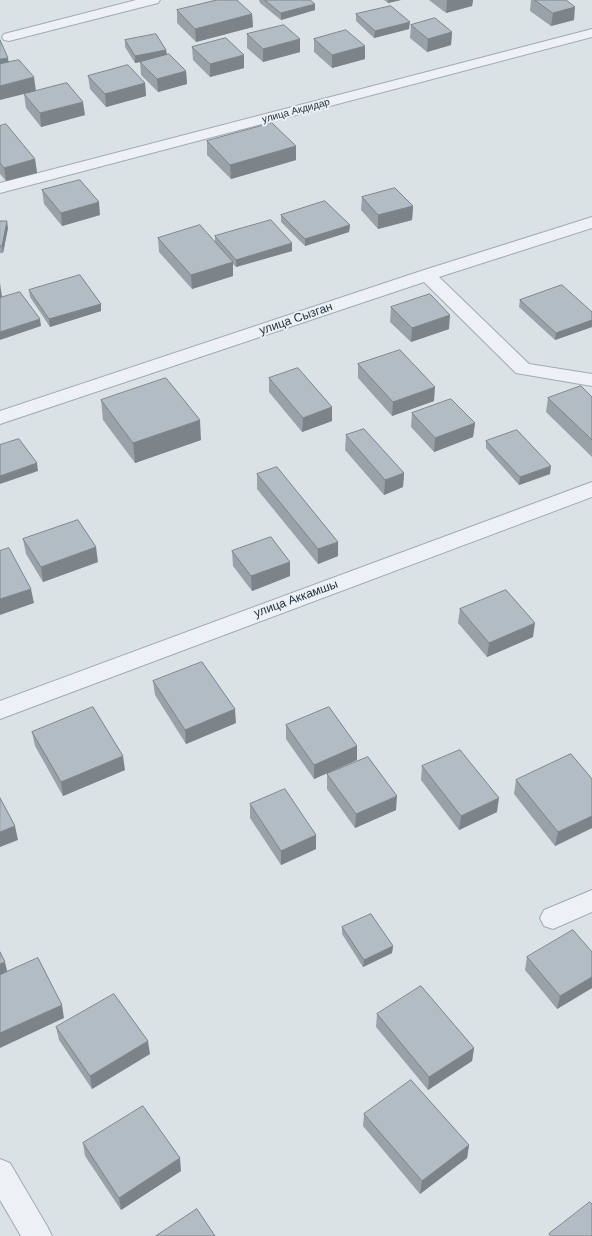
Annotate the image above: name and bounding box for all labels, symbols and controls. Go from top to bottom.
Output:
street label: улица Акдидар [261,96,331,126]
street label: улица Сызган [257,300,335,338]
street label: улица Аккамшы [252,577,340,621]

